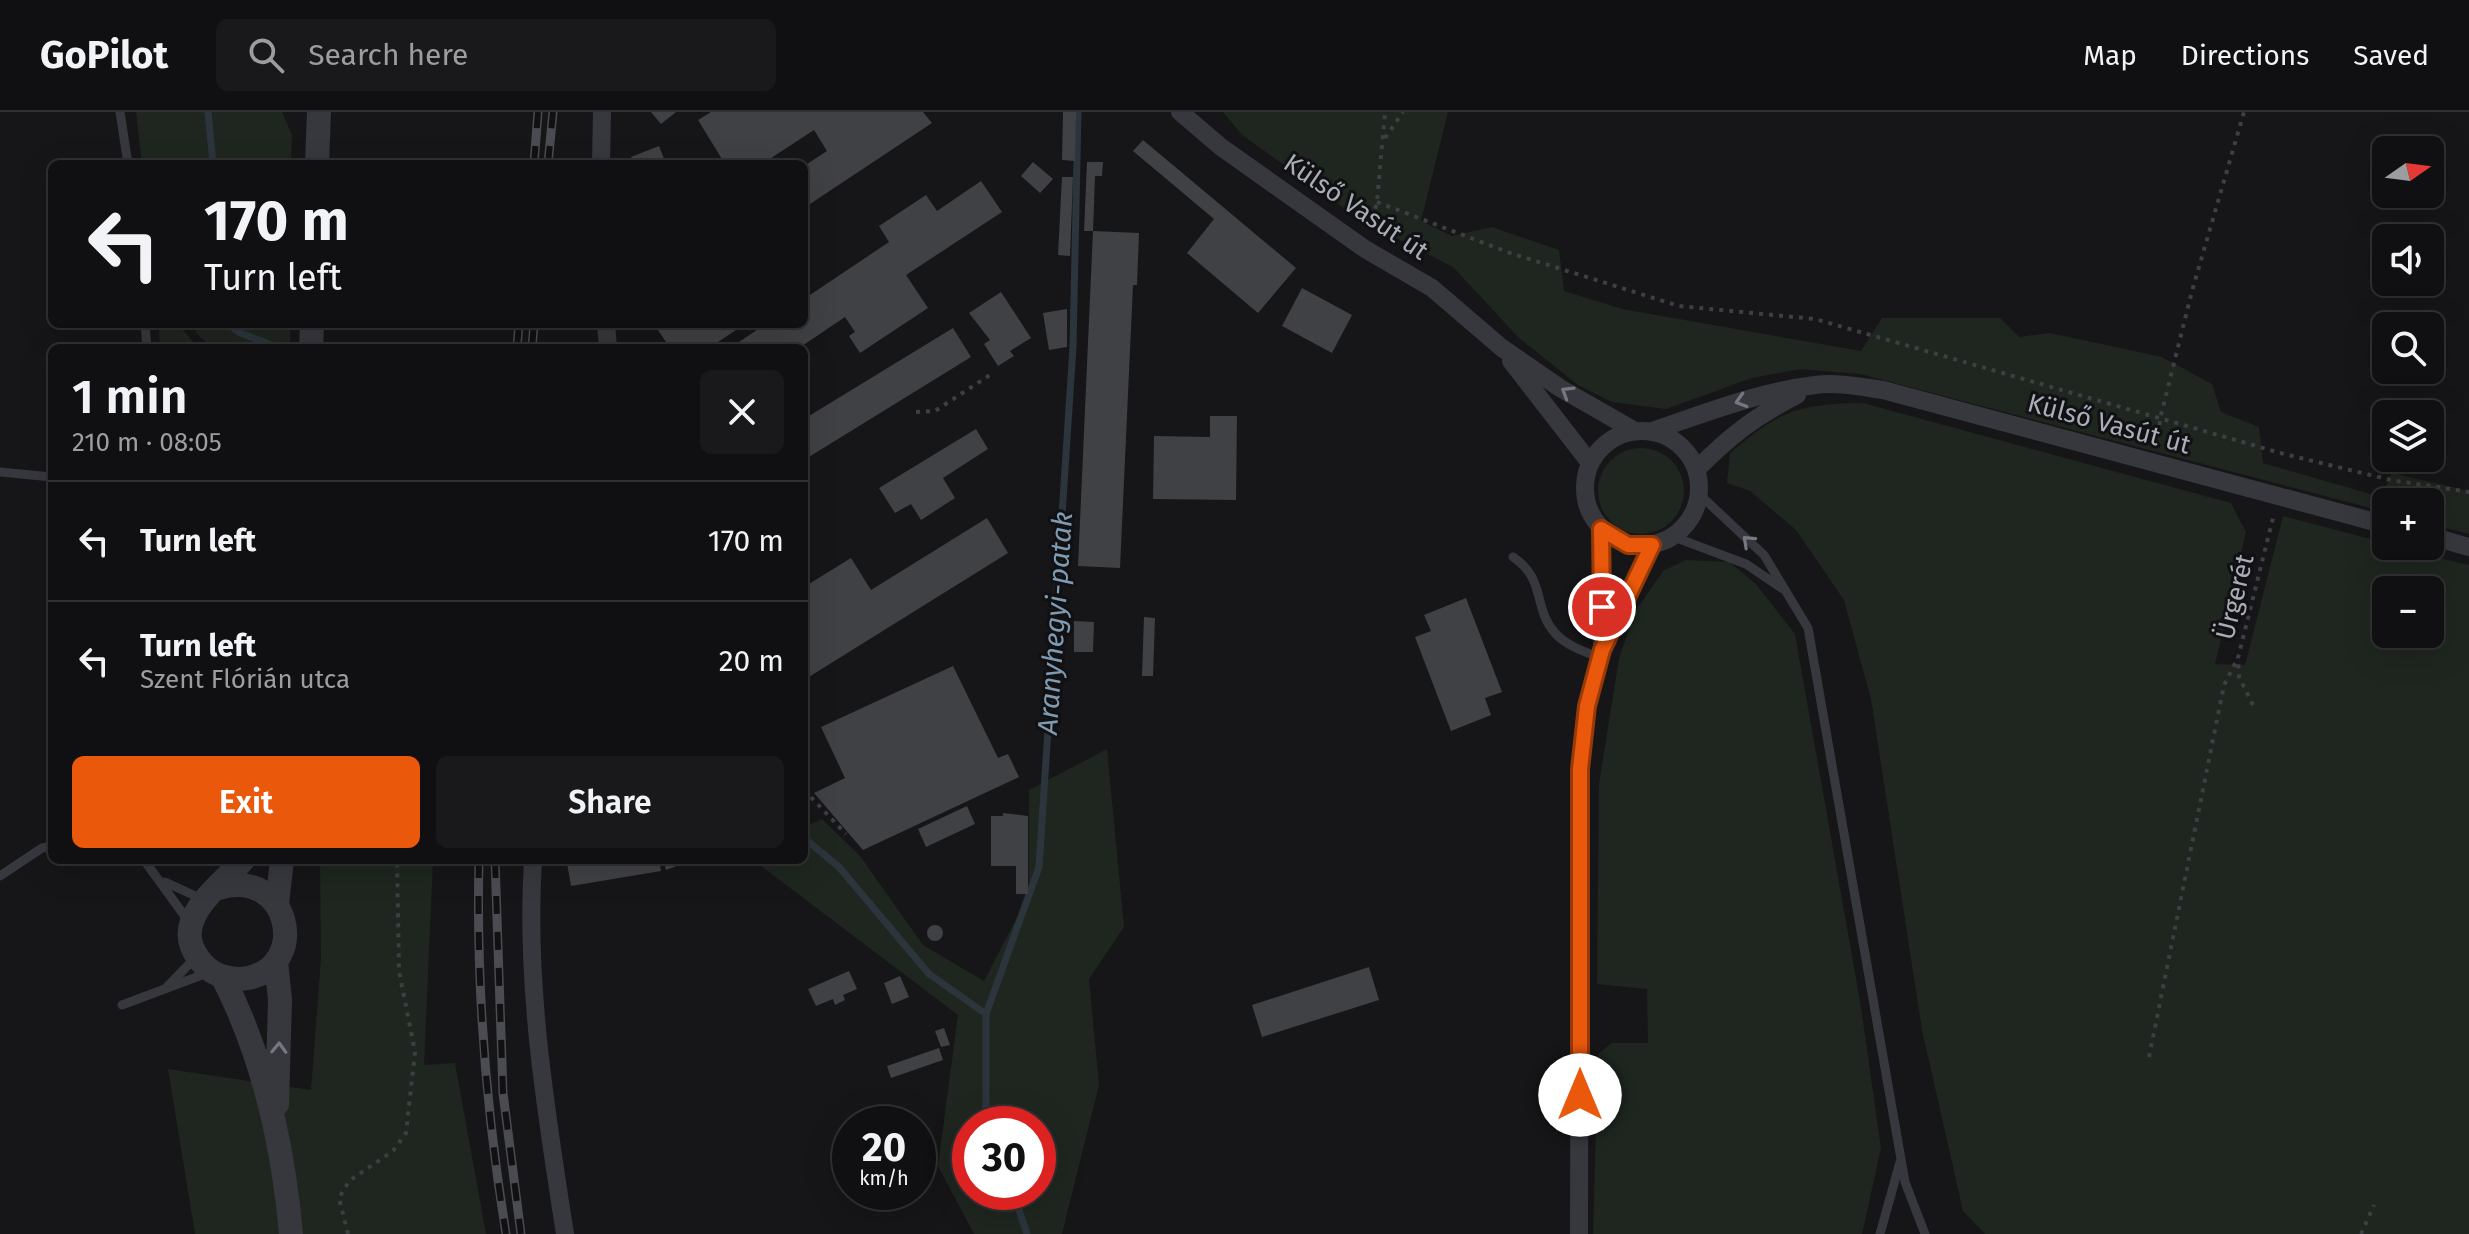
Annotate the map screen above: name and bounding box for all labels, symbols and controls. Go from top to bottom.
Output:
search box [216,19,776,91]
text: GoPilot [40,32,168,78]
icon: search [244,33,288,77]
text: Search here [308,37,468,73]
text: Map [2083,39,2137,72]
text: Directions [2181,39,2309,72]
text: Saved [2353,39,2429,72]
north arrow [2372,136,2444,208]
map controls [2372,136,2444,648]
street label: Külső Vasút út [1278,147,1435,267]
text: 170 m [204,188,349,255]
icon: left [72,192,176,296]
button: sound [2372,224,2444,296]
text: Turn left [204,256,342,300]
button: search [2372,312,2444,384]
text: 1 min [72,368,188,426]
button: close [700,370,784,454]
one-way arrow [1561,386,1576,402]
street label: Külső Vasút út [2024,387,2194,461]
one-way arrow [1734,392,1748,408]
button: layers [2372,400,2444,472]
text: 210 m · 08:05 [72,427,222,458]
button: + [2372,488,2444,560]
water label: Aranyhegyi-patak [1031,510,1079,737]
icon: left [72,519,116,563]
text: Turn left [140,523,256,559]
text: 170 m [708,523,784,559]
one-way arrow [1743,536,1758,550]
street label: Ürgerét [2209,550,2261,643]
pin [1568,573,1636,641]
button: − [2372,576,2444,648]
icon: arrive [1580,585,1624,629]
text: Turn left [140,628,256,664]
icon: left [72,639,116,683]
text: 20 m [719,643,784,679]
text: Szent Flórián utca [140,664,350,695]
button: Exit [72,756,420,848]
button: Share [436,756,784,848]
one-way arrow [270,1041,287,1054]
position arrow [1538,1053,1622,1137]
speed limit sign: 30 [952,1106,1056,1210]
text: 20 [862,1124,906,1172]
text: km/h [859,1166,909,1190]

